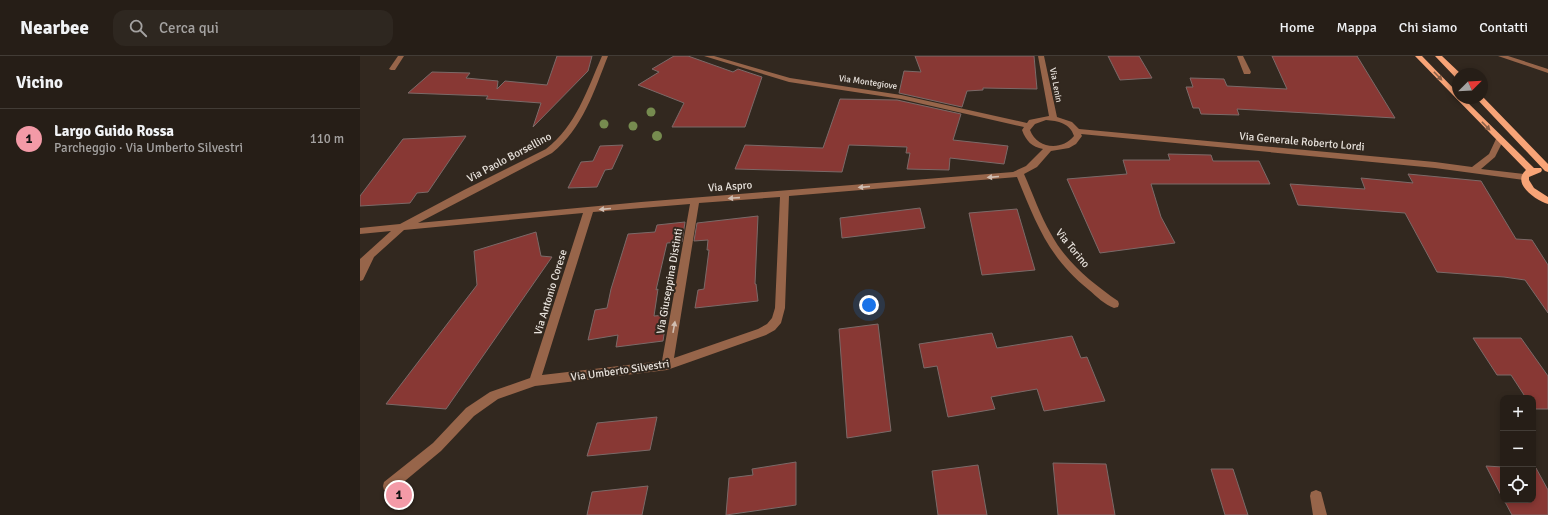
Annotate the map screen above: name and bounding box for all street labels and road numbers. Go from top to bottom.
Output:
street label: Via Lenin [1047,67,1064,104]
street label: Via Montegiove [838,73,898,92]
street label: Via Paolo Borsellino [465,130,554,185]
street label: Via Generale Roberto Lordi [1239,130,1365,153]
street label: Via Aspro [708,178,753,195]
street label: Via Torino [1053,226,1092,271]
street label: Via Giuseppina Distinti [654,227,685,335]
street label: Via Antonio Corese [531,248,570,336]
street label: Via Umberto Silvestri [570,357,670,384]

